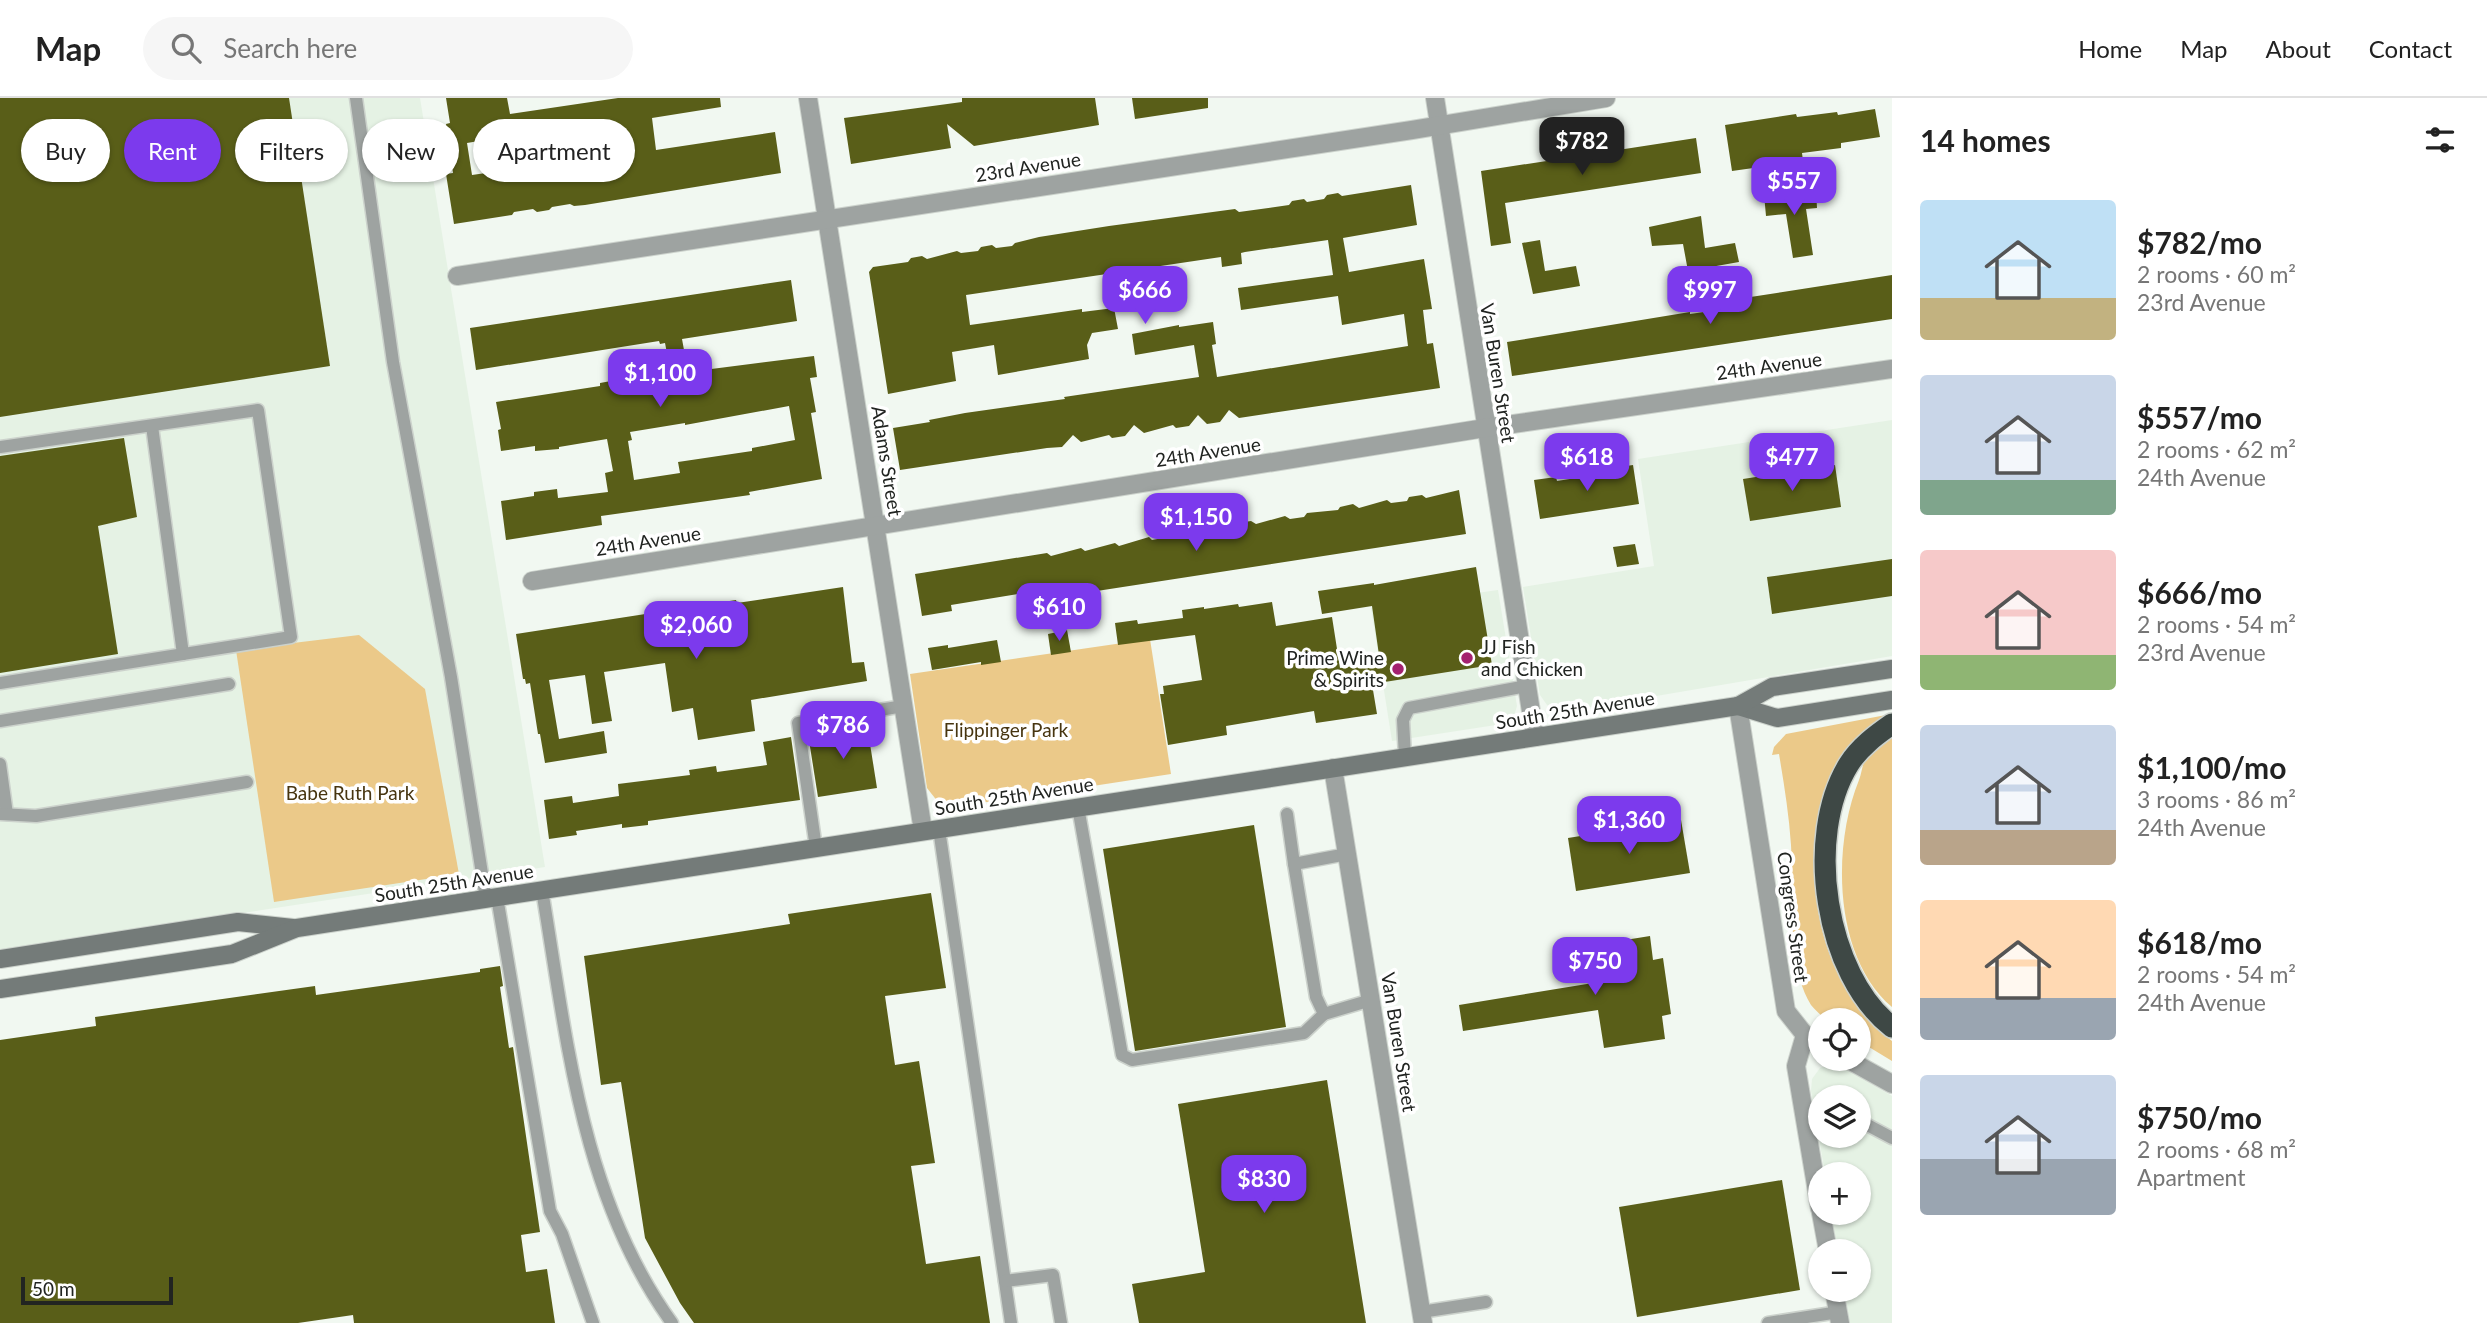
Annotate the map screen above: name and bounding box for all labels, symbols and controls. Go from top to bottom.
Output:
search box [143,17,633,80]
text: Map [35,28,101,68]
icon: search [167,29,205,67]
text: Search here [223,32,357,64]
text: Home [2078,34,2142,63]
text: Map [2180,34,2228,63]
text: About [2266,34,2331,63]
text: Contact [2369,34,2452,63]
pin: $782 [1541,118,1623,177]
chip: Buy [21,119,110,182]
chip: Rent [124,119,221,182]
chip: Filters [235,119,348,182]
chip: New [362,119,459,182]
chip: Apartment [473,119,635,182]
icon: filters [2421,121,2459,159]
text: 14 homes [1920,122,2051,158]
text: $782 [1555,126,1609,154]
street label: 23rd Avenue [974,147,1082,186]
pin: $557 [1753,158,1835,217]
text: $557 [1767,166,1821,194]
text: $782/mo [2137,224,2262,260]
icon: home [1976,228,2060,312]
text: 2 rooms · 60 m² [2137,260,2296,288]
pin: $666 [1104,266,1186,326]
pin: $997 [1669,266,1751,326]
text: $666 [1118,275,1172,303]
text: $997 [1683,275,1737,303]
text: 23rd Avenue [2137,288,2266,316]
street label: Van Buren Street [1476,301,1521,445]
street label: 24th Avenue [1715,347,1823,384]
pin: $1,100 [603,350,717,409]
text: $1,100 [624,358,696,386]
text: $557/mo [2137,399,2262,435]
icon: home [1976,403,2060,487]
street label: Adams Street [867,404,908,518]
street label: 24th Avenue [1153,432,1262,471]
pin: $618 [1546,434,1628,493]
pin: $477 [1751,434,1833,493]
text: 2 rooms · 62 m² [2137,435,2296,463]
text: $618 [1560,442,1614,470]
text: $477 [1765,442,1819,470]
text: 24th Avenue [2137,463,2266,491]
pin: $1,150 [1139,494,1253,553]
text: $1,150 [1160,502,1232,530]
street label: 24th Avenue [593,521,702,560]
text: $666/mo [2137,574,2262,610]
icon: home [1976,578,2060,662]
pin: $610 [1018,584,1100,643]
text: $610 [1032,592,1086,620]
pin: $2,060 [639,602,753,661]
text: $2,060 [660,610,732,638]
text: 2 rooms · 54 m² [2137,610,2296,638]
place label: JJ Fish and Chicken [1481,635,1583,680]
text: 23rd Avenue [2137,638,2266,666]
place label: Prime Wine & Spirits [1286,646,1384,691]
marker: JJ Fish and Chicken [1459,650,1475,666]
marker: Prime Wine & Spirits [1390,661,1406,677]
street label: South 25th Avenue [1494,686,1656,733]
pin: $786 [802,702,884,761]
text: $786 [816,710,870,738]
park label: Flippinger Park [944,718,1069,741]
text: $1,100/mo [2137,749,2286,785]
icon: home [1976,753,2060,837]
street label: South 25th Avenue [933,772,1095,819]
park label: Babe Ruth Park [286,781,415,804]
text: 3 rooms · 86 m² [2137,785,2296,813]
pin: $1,360 [1572,796,1686,856]
text: $1,360 [1593,805,1665,833]
text: 24th Avenue [2137,813,2266,841]
street label: Congress Street [1773,850,1814,984]
street label: South 25th Avenue [373,859,535,906]
text: $618/mo [2137,924,2262,960]
icon: home [1976,928,2060,1012]
pin: $750 [1554,937,1636,997]
text: $750 [1568,946,1622,974]
text: 2 rooms · 54 m² [2137,960,2296,988]
street label: Van Buren Street [1377,970,1422,1114]
text: 24th Avenue [2137,988,2266,1016]
map controls [1808,1008,1871,1302]
button: locate [1808,1008,1871,1071]
button: layers [1808,1085,1871,1148]
text: $750/mo [2137,1099,2262,1135]
icon: home [1976,1103,2060,1187]
text: 2 rooms · 68 m² [2137,1135,2296,1163]
pin: $830 [1223,1156,1305,1215]
button: + [1808,1162,1871,1225]
text: Apartment [2137,1163,2245,1191]
text: $830 [1237,1164,1291,1192]
button: − [1808,1239,1871,1302]
scale bar [21,1274,173,1306]
text: 50 m [32,1277,75,1300]

